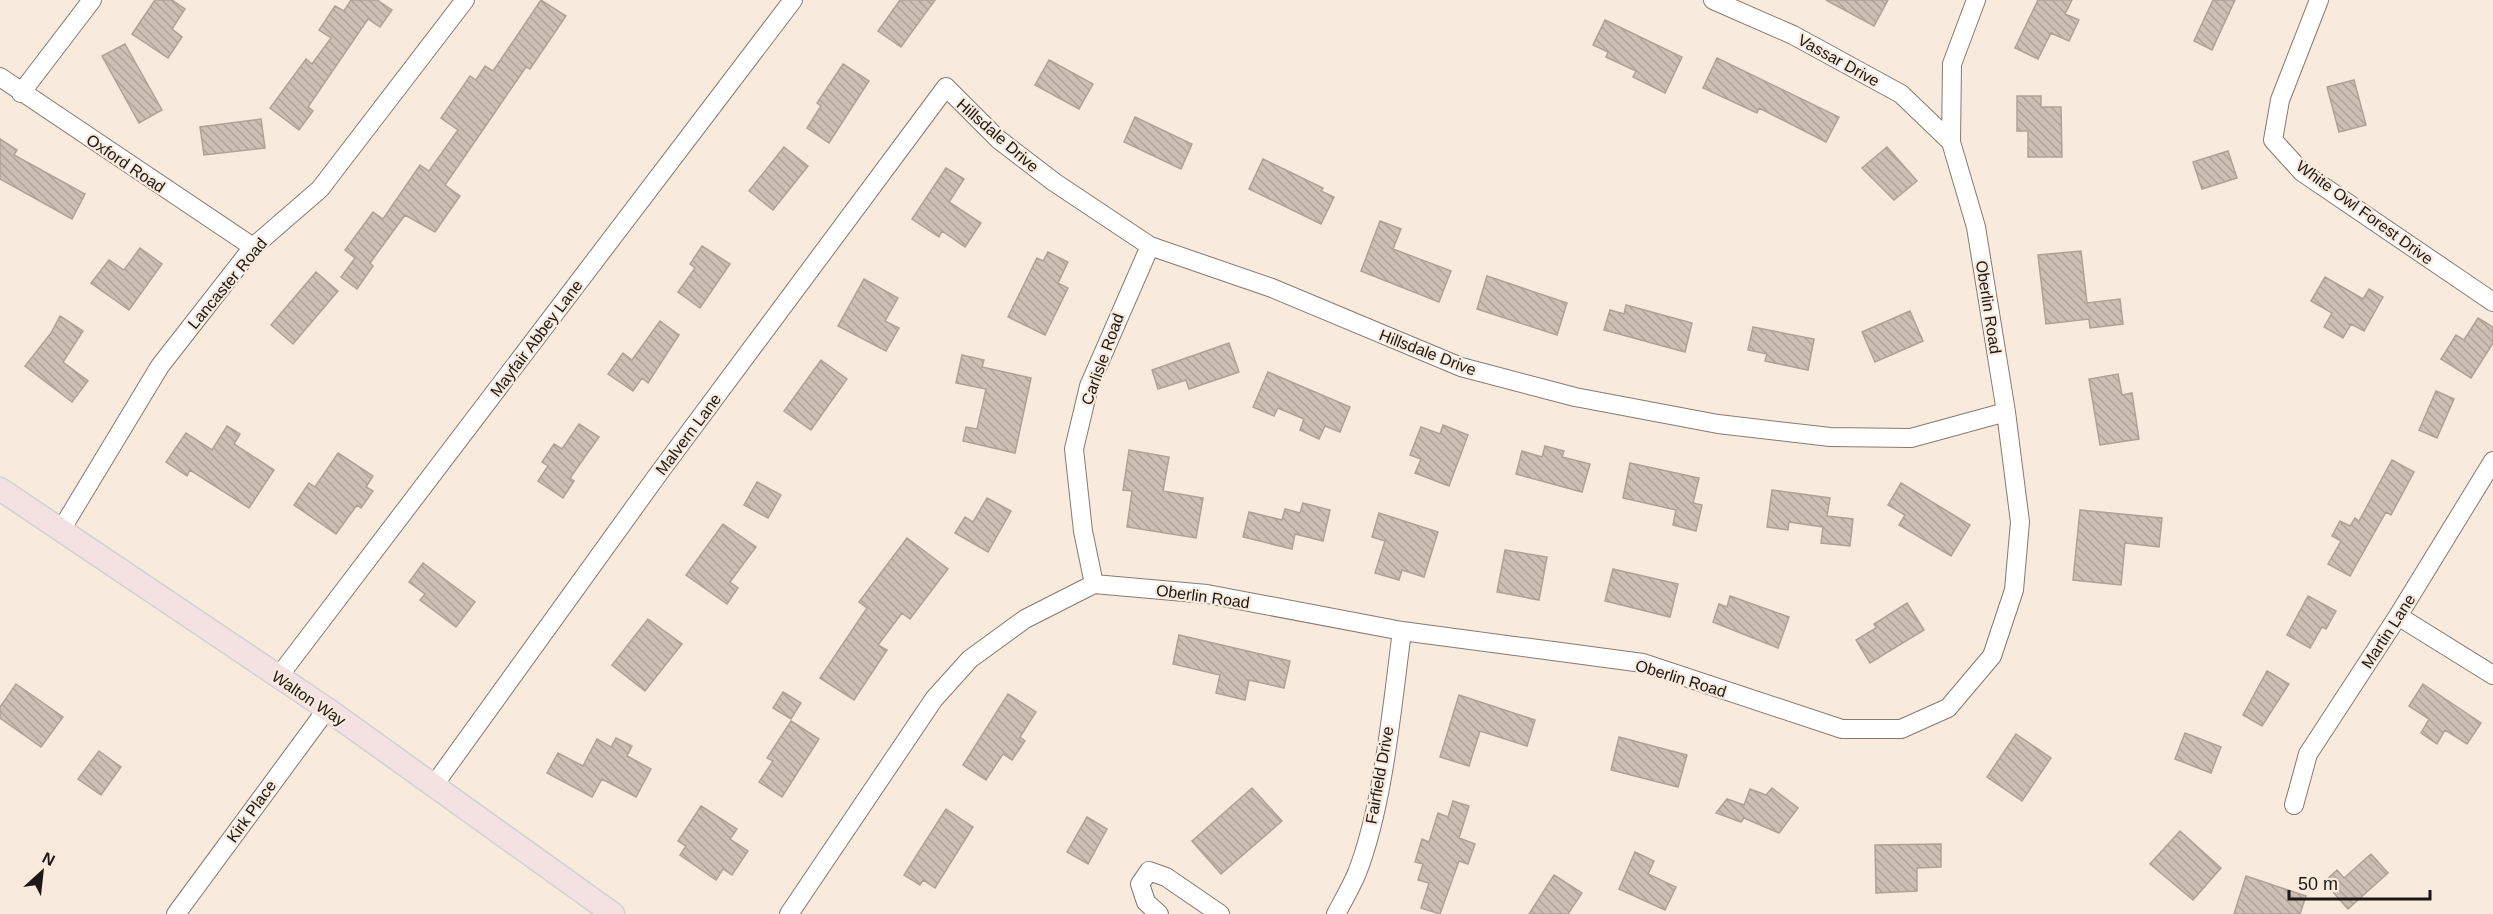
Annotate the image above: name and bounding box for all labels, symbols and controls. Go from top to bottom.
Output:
street label: Vassar Drive [1795,31,1882,90]
street label: Hillsdale Drive [954,95,1042,175]
street label: Oxford Road [83,131,168,196]
street label: White Owl Forest Drive [2293,157,2436,268]
street label: Lancaster Road [185,235,270,332]
street label: Oberlin Road [1973,259,2004,355]
street label: Mayfair Abbey Lane [487,277,586,400]
street label: Carlisle Road [1078,311,1127,407]
street label: Hillsdale Drive [1377,326,1479,379]
street label: Malvern Lane [652,390,724,478]
street label: Oberlin Road [1155,582,1251,611]
street label: Martin Lane [2358,591,2419,671]
street label: Oberlin Road [1633,657,1728,700]
street label: Walton Way [269,668,349,729]
street label: Fairfield Drive [1363,725,1396,825]
street label: Kirk Place [223,777,280,845]
north arrow [12,842,72,902]
text: N [40,849,58,869]
scale bar [2289,863,2430,901]
text: 50 m [2298,874,2338,894]

